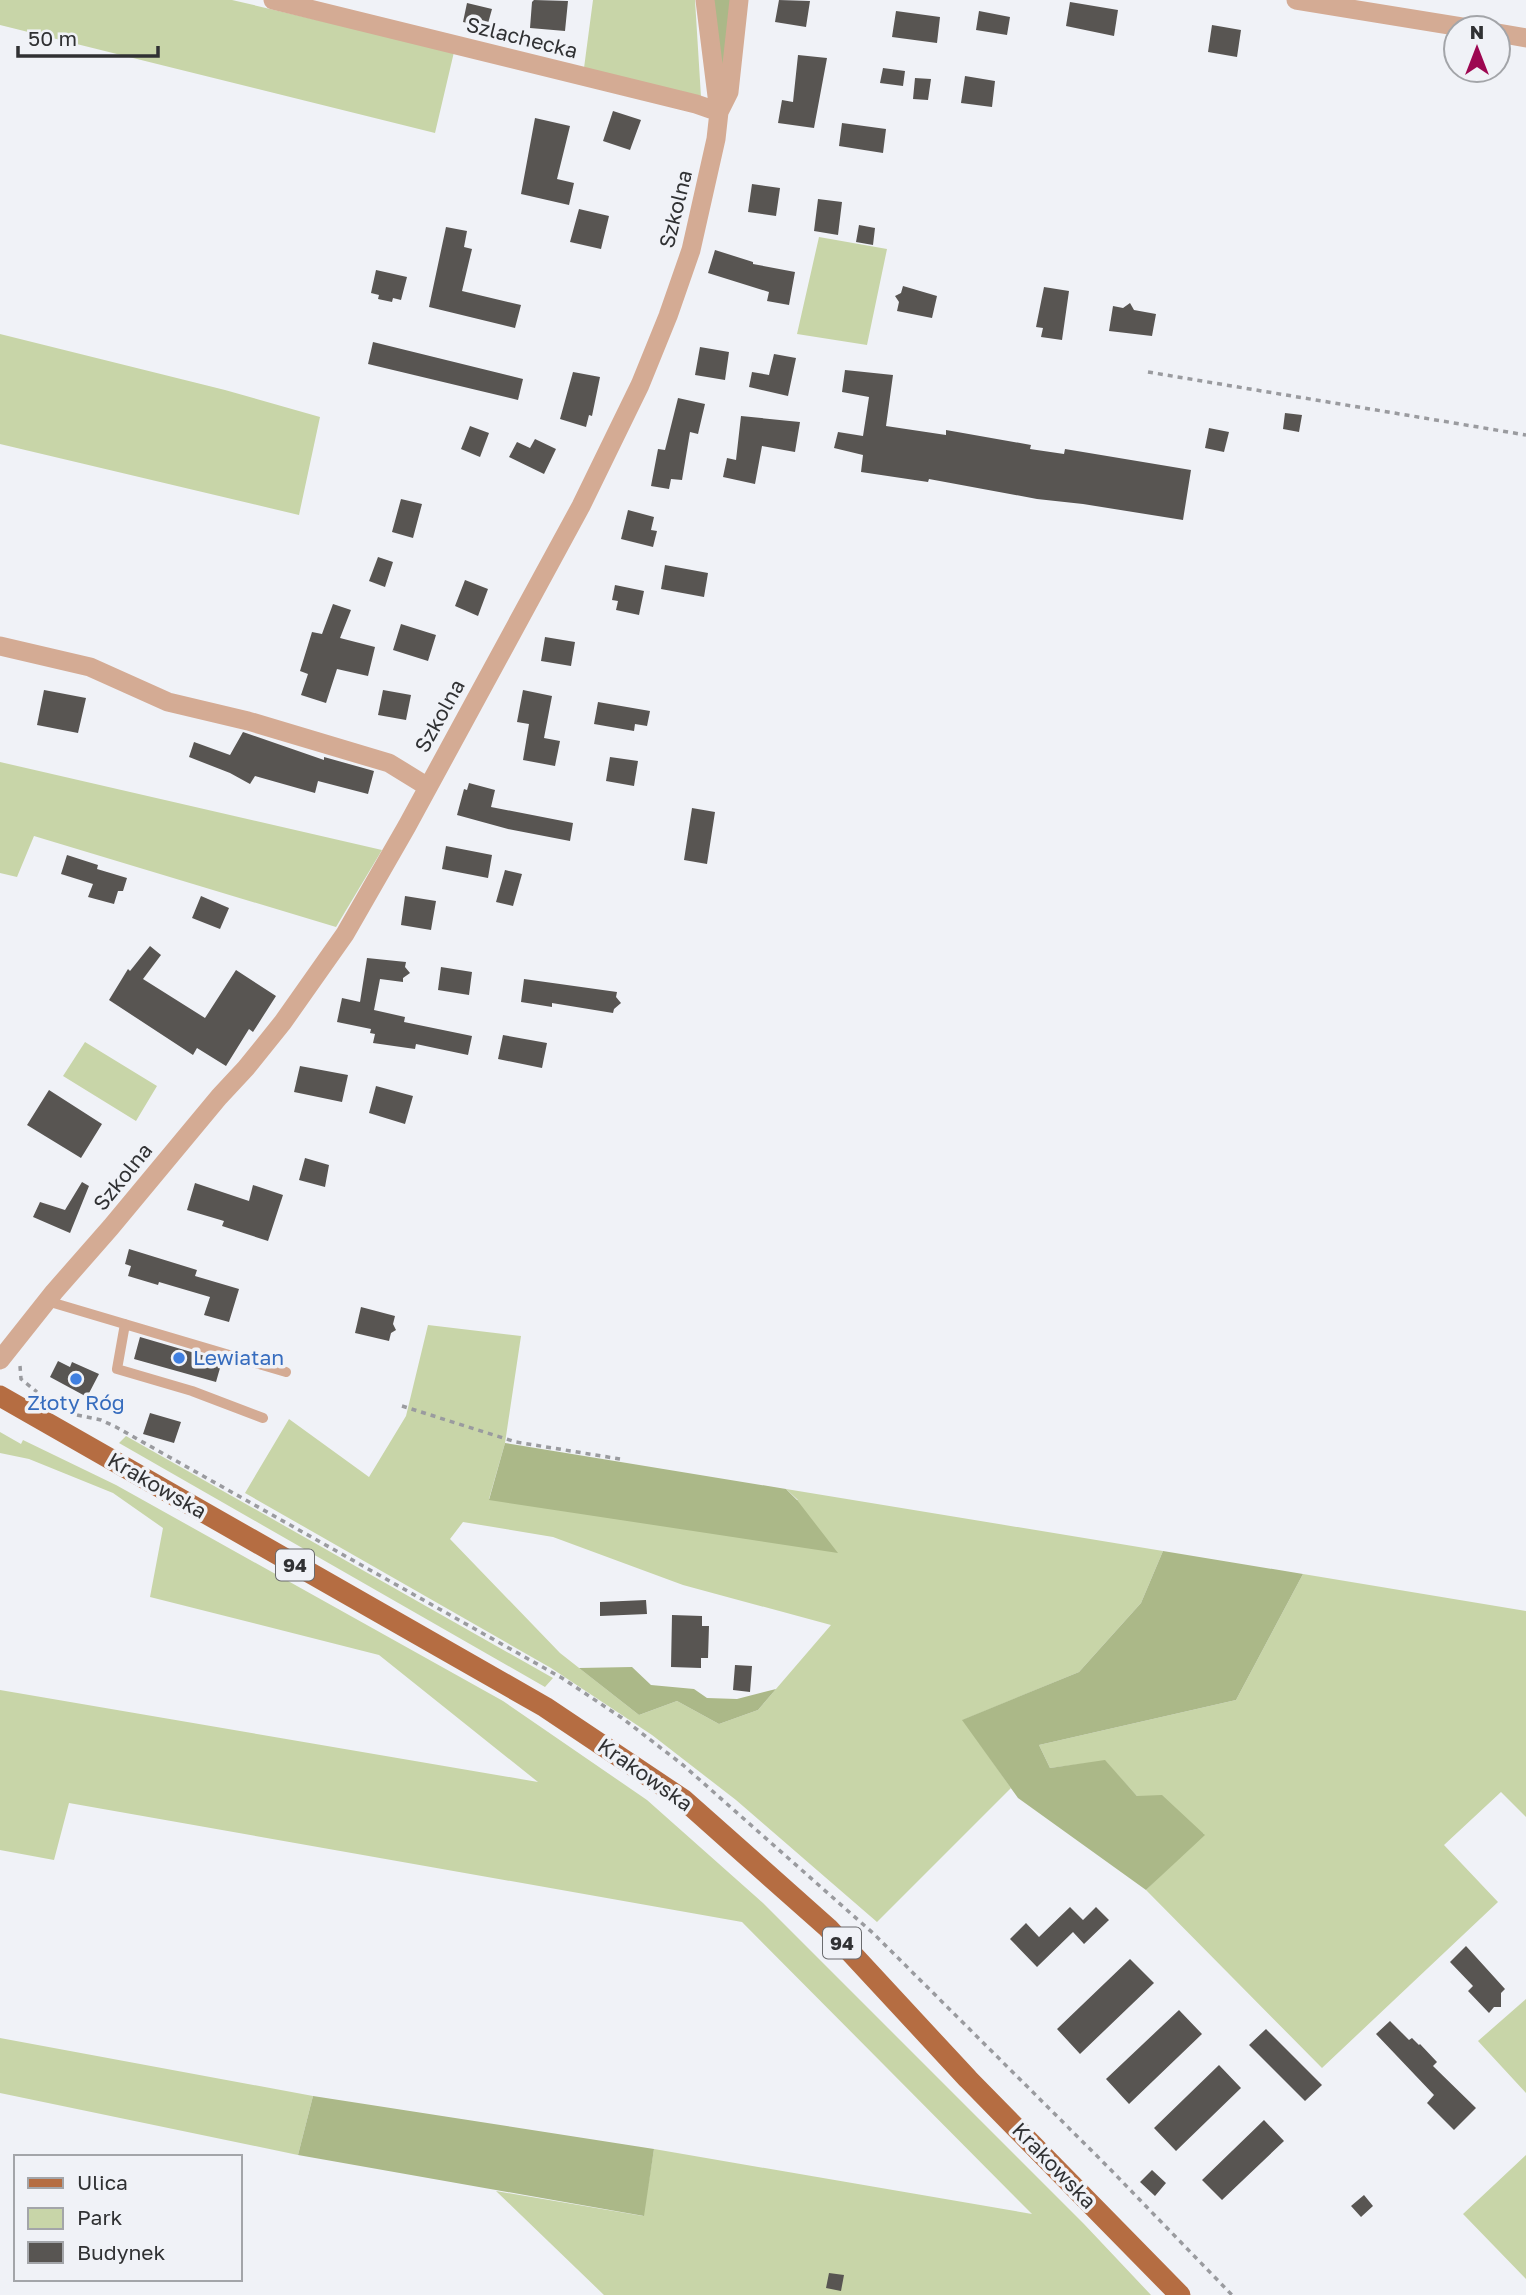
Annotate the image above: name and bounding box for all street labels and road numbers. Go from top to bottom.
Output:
street label: Szlachecka [464,11,581,63]
street label: Szkolna [653,167,697,250]
street label: Szkolna [408,674,470,757]
street label: Szkolna [87,1137,157,1215]
street label: Krakowska [103,1446,212,1524]
road number: 94 [276,1550,314,1581]
street label: Krakowska [593,1732,698,1816]
road number: 94 [823,1927,861,1958]
street label: Krakowska [1007,2117,1102,2214]

